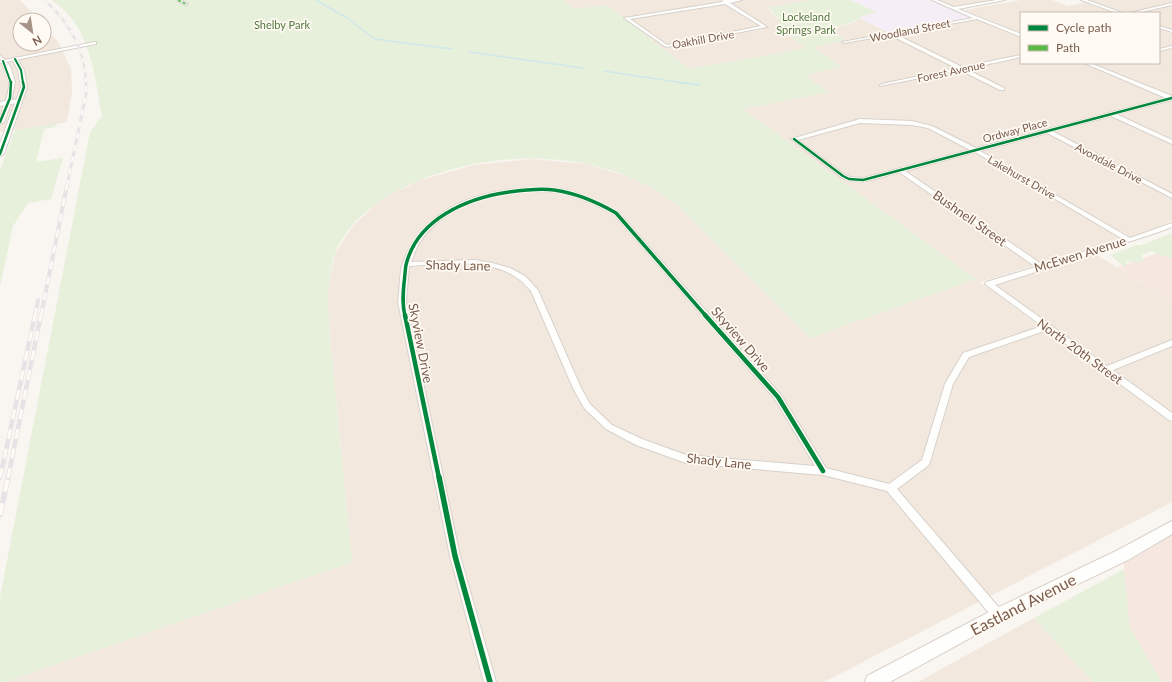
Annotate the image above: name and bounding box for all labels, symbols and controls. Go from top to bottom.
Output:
park label: Lockeland Springs Park [776,10,836,36]
north arrow [12,12,52,52]
legend [1020,12,1160,64]
street label: Woodland Street [869,16,951,44]
park label: Shelby Park [254,18,310,31]
text: Cycle path [1056,20,1111,35]
street label: Oakhill Drive [671,27,735,51]
text: N [30,33,44,49]
text: Path [1056,40,1080,55]
street label: Forest Avenue [916,57,986,85]
street label: Ordway Place [981,115,1049,145]
street label: Avondale Drive [1073,140,1145,186]
street label: Lakehurst Drive [986,152,1058,202]
street label: Bushnell Street [930,187,1010,249]
street label: McEwen Avenue [1032,232,1128,276]
street label: Shady Lane [425,256,491,274]
street label: Skyview Drive [405,302,437,384]
street label: Skyview Drive [708,303,774,375]
street label: North 20th Street [1034,315,1126,388]
street label: Shady Lane [686,450,752,472]
street label: Eastland Avenue [967,569,1079,639]

